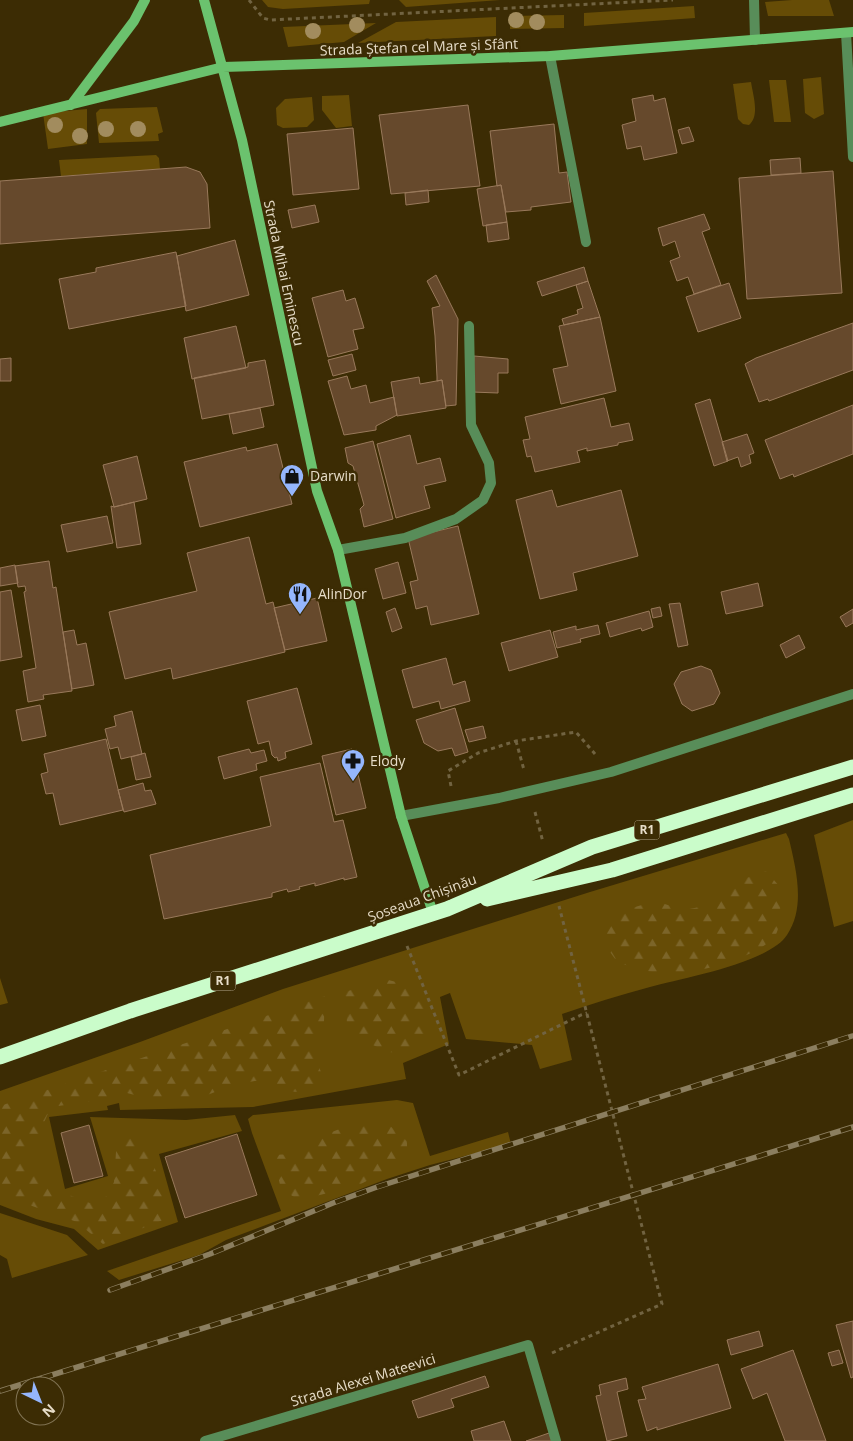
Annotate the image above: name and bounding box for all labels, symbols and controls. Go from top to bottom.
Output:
street label: Strada Ștefan cel Mare și Sfânt [320,34,518,59]
street label: Strada Mihai Eminescu [260,198,309,347]
shop icon: Darwin [279,463,305,497]
place label: Darwin [310,466,357,485]
restaurant icon: AlinDor [287,581,313,615]
place label: AlinDor [318,584,367,603]
pharmacy icon: Elody [340,748,366,782]
place label: Elody [370,751,406,770]
road number: R1 [634,820,660,840]
street label: Șoseaua Chișinău [365,869,479,926]
road number: R1 [210,971,236,990]
street label: Strada Alexei Mateevici [288,1348,438,1411]
north arrow [15,1376,65,1426]
text: N [39,1400,60,1422]

